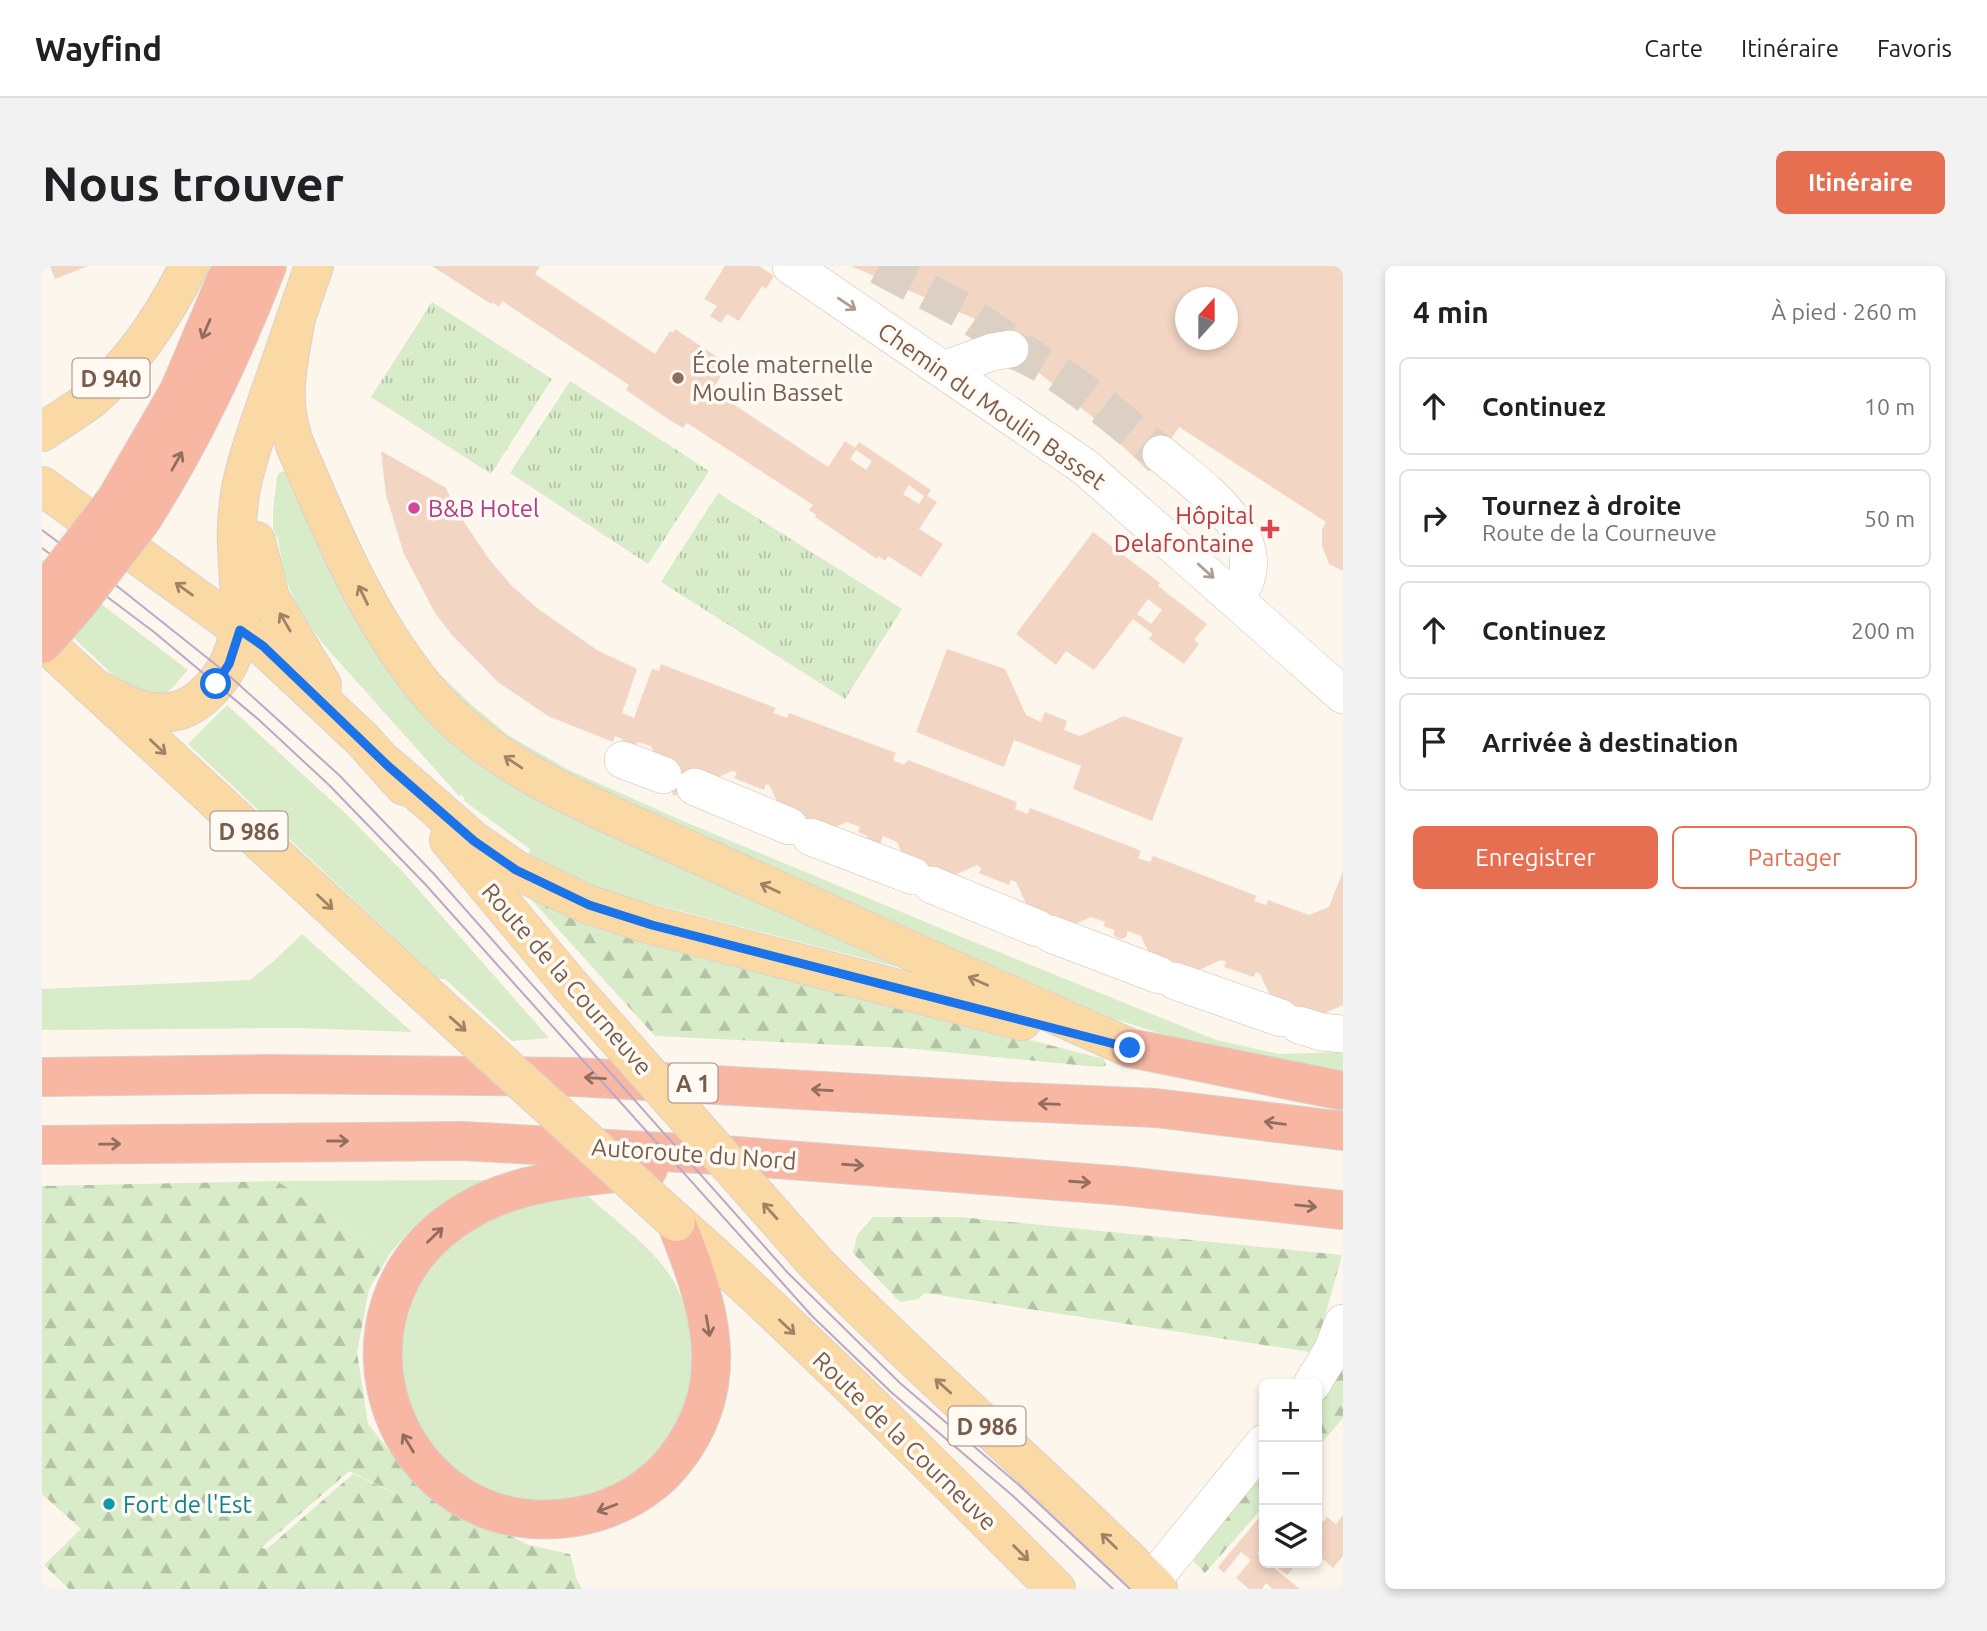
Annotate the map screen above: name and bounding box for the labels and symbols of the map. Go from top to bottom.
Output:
north arrow [1175,287,1238,350]
one-way arrow [837,297,856,312]
street label: Chemin du Moulin Basset [873,317,1111,495]
one-way arrow [199,318,212,340]
place label: École maternelle Moulin Basset [692,350,873,406]
road number: D 940 [73,358,150,398]
marker: École maternelle Moulin Basset [670,370,686,386]
one-way arrow [171,451,184,472]
place label: B&B Hotel [428,495,539,522]
marker: B&B Hotel [406,500,422,516]
place label: Hôpital Delafontaine [1114,502,1254,557]
marker: Hôpital Delafontaine [1260,519,1280,539]
one-way arrow [1197,563,1215,579]
one-way arrow [176,582,194,597]
one-way arrow [356,585,369,606]
one-way arrow [277,613,291,633]
route start [200,668,231,699]
one-way arrow [149,739,166,756]
one-way arrow [504,755,523,769]
road number: D 986 [210,811,288,850]
street label: Route de la Courneuve [477,878,657,1080]
one-way arrow [760,880,781,894]
one-way arrow [316,893,333,910]
one-way arrow [967,974,989,987]
one-way arrow [449,1015,466,1032]
route end [1114,1032,1145,1063]
road number: A 1 [668,1063,718,1102]
one-way arrow [584,1071,606,1084]
one-way arrow [811,1083,833,1096]
one-way arrow [1038,1097,1061,1110]
one-way arrow [1264,1117,1287,1130]
street label: Autoroute du Nord [591,1133,797,1175]
one-way arrow [326,1134,349,1148]
one-way arrow [98,1137,121,1150]
one-way arrow [842,1159,864,1172]
one-way arrow [1068,1176,1091,1189]
one-way arrow [1295,1200,1317,1213]
one-way arrow [762,1202,778,1220]
one-way arrow [426,1227,443,1244]
one-way arrow [702,1314,716,1337]
one-way arrow [778,1318,795,1335]
street label: Route de la Courneuve [808,1346,1002,1536]
one-way arrow [934,1378,952,1394]
road number: D 986 [948,1406,1026,1446]
one-way arrow [400,1433,414,1453]
place label: Fort de l'Est [123,1491,252,1518]
marker: Fort de l'Est [101,1496,117,1512]
one-way arrow [596,1503,618,1516]
one-way arrow [1101,1533,1118,1550]
one-way arrow [1012,1545,1029,1562]

